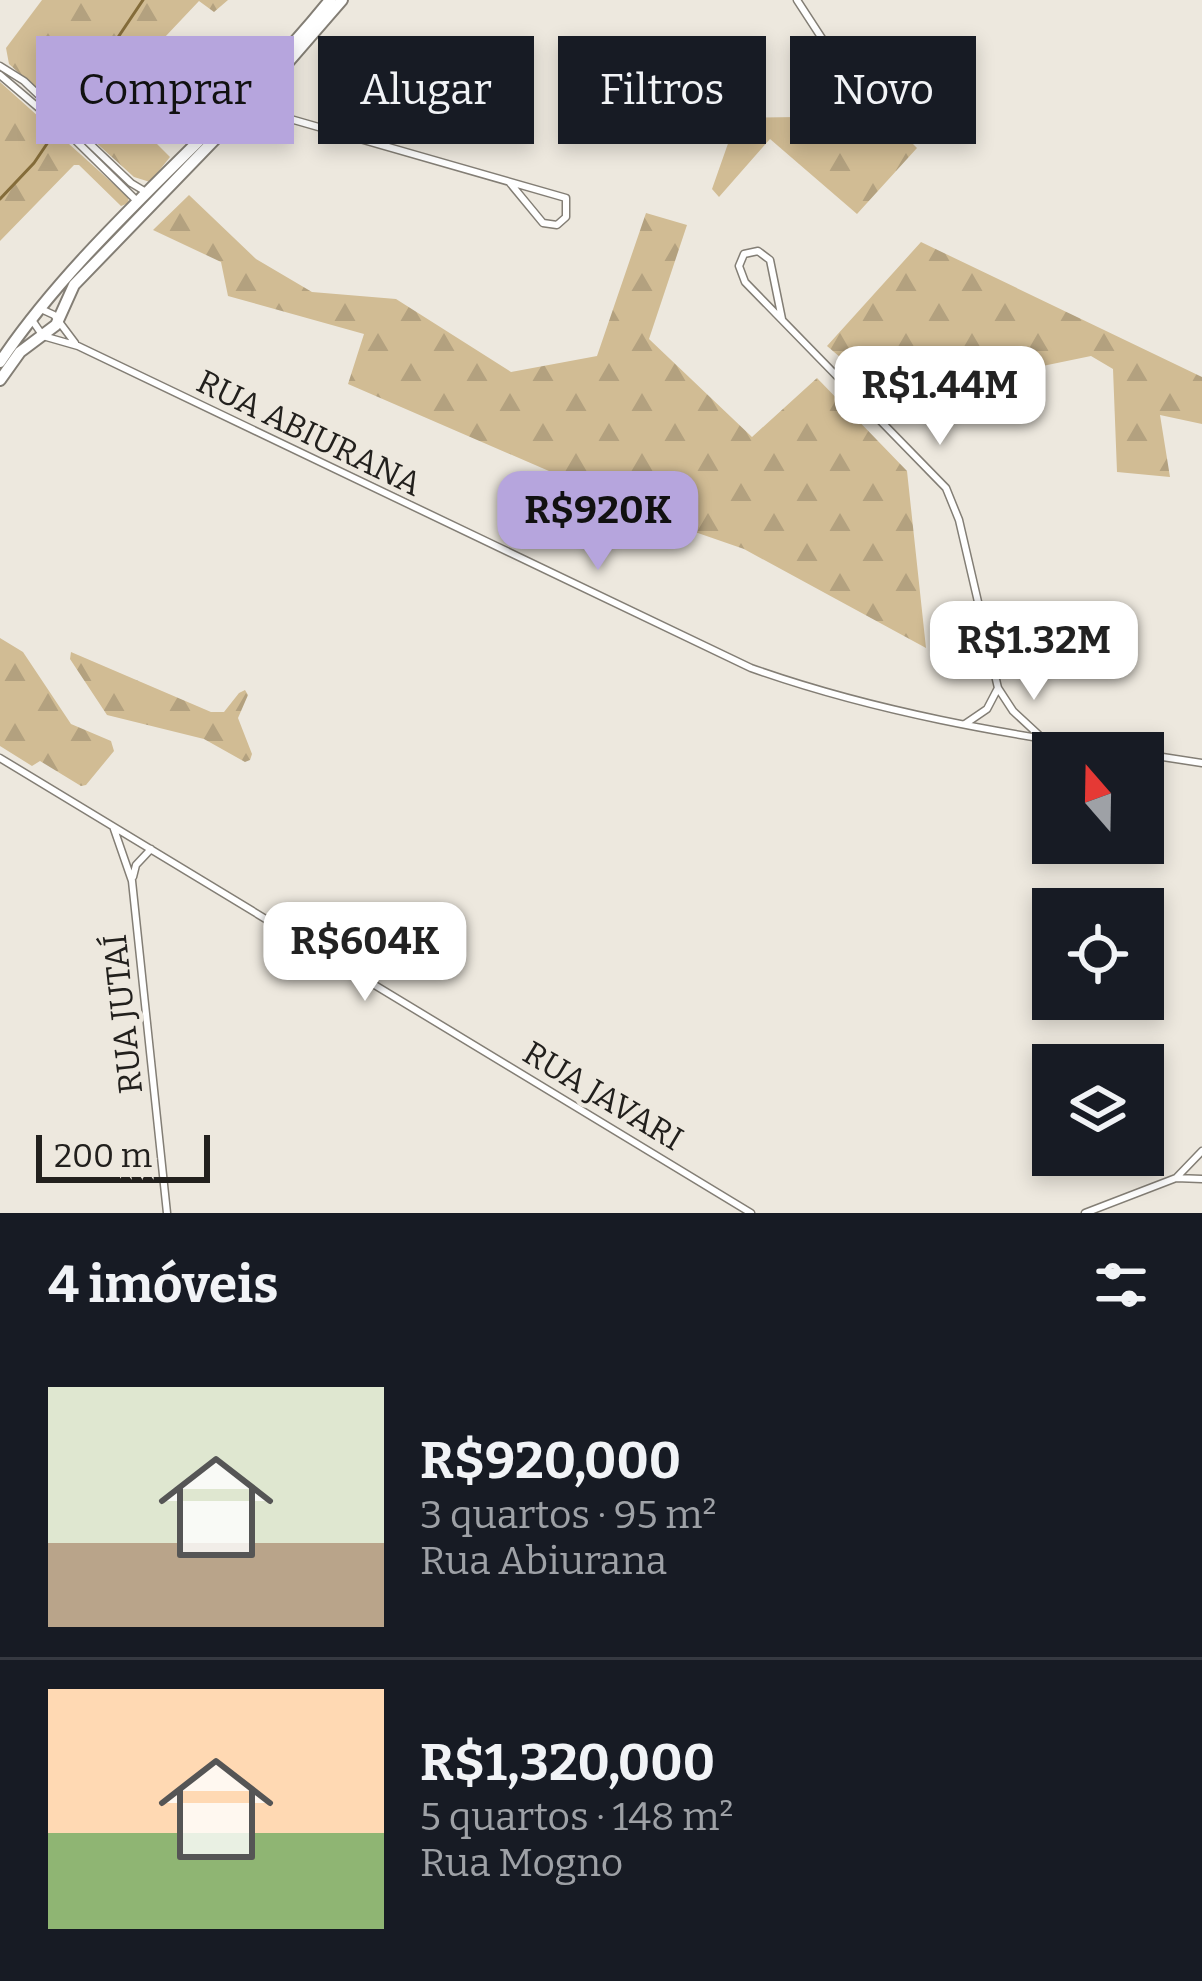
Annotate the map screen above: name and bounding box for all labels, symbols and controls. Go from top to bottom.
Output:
chip: Comprar [36,36,294,144]
chip: Alugar [318,36,534,144]
chip: Filtros [558,36,766,144]
chip: Novo [790,36,976,144]
pin: R$1.44M [829,346,1051,448]
street label: RUA ABIURANA [190,361,428,505]
text: R$1.44M [862,362,1018,408]
pin: R$920K [500,471,696,573]
text: R$920K [524,487,672,533]
pin: R$1.32M [923,601,1145,703]
text: R$1.32M [957,617,1111,663]
north arrow [1032,732,1164,864]
map controls [1032,732,1164,1176]
button: locate [1032,888,1164,1020]
pin: R$604K [267,902,463,1004]
text: R$604K [290,918,440,964]
street label: RUA JUTAÍ [95,932,151,1096]
street label: RUA JAVARI [516,1033,690,1159]
button: layers [1032,1044,1164,1176]
scale bar [36,1129,210,1182]
text: 200 m [54,1136,152,1176]
icon: filters [1088,1252,1154,1318]
text: 4 imóveis [48,1254,278,1316]
text: R$920,000 [420,1430,681,1492]
icon: home [144,1435,288,1579]
text: 3 quartos · 95 m² [420,1492,716,1538]
text: Rua Abiurana [420,1538,667,1584]
text: R$1,320,000 [420,1732,715,1794]
icon: home [144,1737,288,1881]
text: 5 quartos · 148 m² [420,1794,733,1840]
text: Rua Mogno [420,1840,623,1886]

